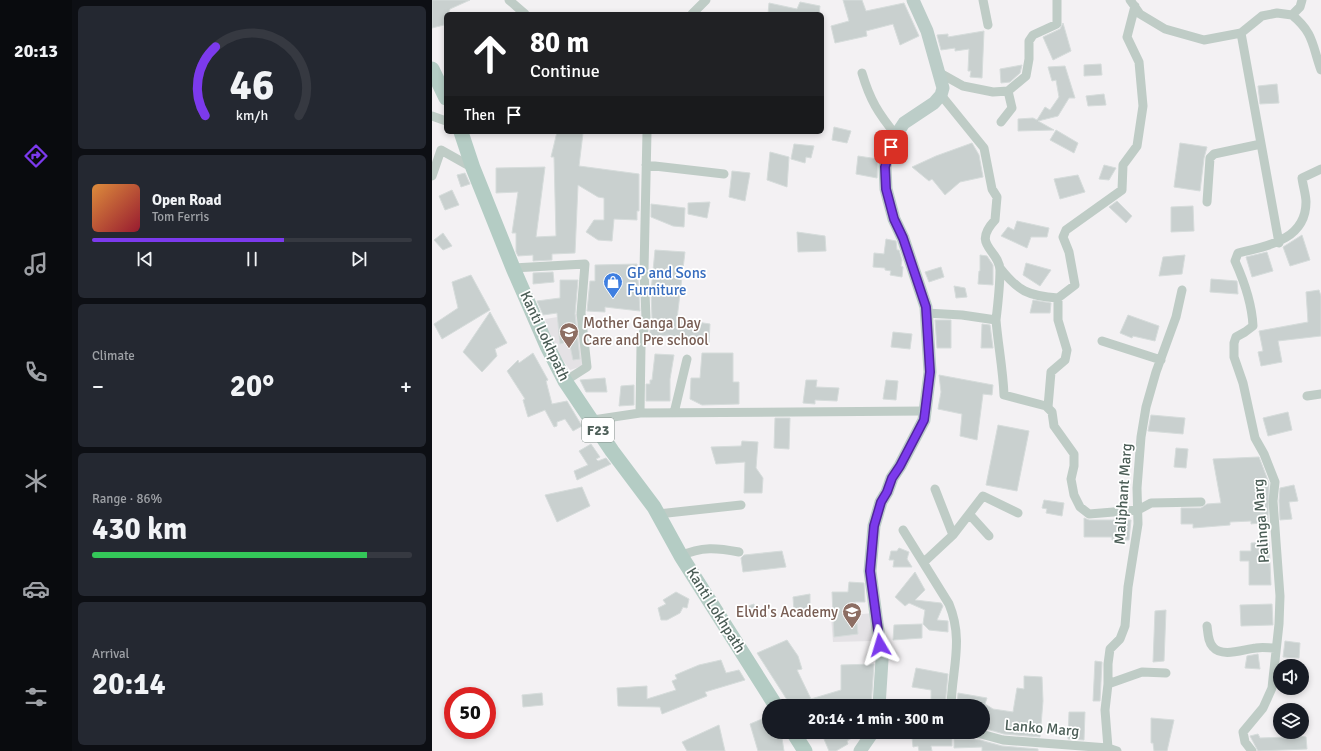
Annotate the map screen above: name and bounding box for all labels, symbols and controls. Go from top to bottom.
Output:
text: 80 m [530,26,589,60]
icon: ahead [464,28,516,80]
text: 20:13 [14,40,58,62]
text: 46 [230,59,274,110]
text: Continue [530,60,600,82]
icon: arrive [503,104,525,126]
text: km/h [236,106,268,123]
text: Then [464,106,495,124]
pin [874,130,908,164]
icon: arrive [880,136,902,158]
icon: directions [22,142,50,170]
text: Open Road [152,191,222,209]
text: Tom Ferris [152,209,209,225]
icon: previous [134,248,156,270]
icon: pause [241,248,263,270]
icon: next [348,248,370,270]
icon: music [22,250,50,278]
place label: GP and Sons Furniture [627,264,707,299]
shop icon: GP and Sons Furniture [602,271,624,299]
street label: Kanti Lokhpath [516,288,574,384]
place label: Mother Ganga Day Care and Pre school [583,314,709,349]
school or university icon: Mother Ganga Day Care and Pre school [558,321,580,349]
text: Climate [92,348,135,364]
icon: phone [22,358,50,386]
text: 20° [230,368,274,405]
text: − [92,373,104,400]
text: + [400,373,412,400]
road number: F23 [582,418,614,442]
street label: Maliphant Marg [1110,443,1136,545]
icon: climate [22,467,50,495]
street label: Palinga Marg [1249,478,1273,564]
text: Range · 86% [92,491,162,507]
text: 430 km [92,511,187,548]
street label: Kanti Lokhpath [683,564,749,656]
icon: car [22,575,50,603]
school or university icon: Elvid's Academy [841,601,863,629]
place label: Elvid's Academy [736,603,838,621]
position arrow [859,624,901,666]
text: Arrival [92,646,129,662]
map controls [1273,659,1309,739]
button: sound [1273,659,1309,695]
text: 20:14 [92,666,166,703]
icon: filters [22,683,50,711]
speed limit sign: 50 [444,687,496,739]
button: layers [1273,703,1309,739]
text: 20:14 · 1 min · 300 m [808,710,944,728]
street label: Lanko Marg [1004,716,1080,740]

